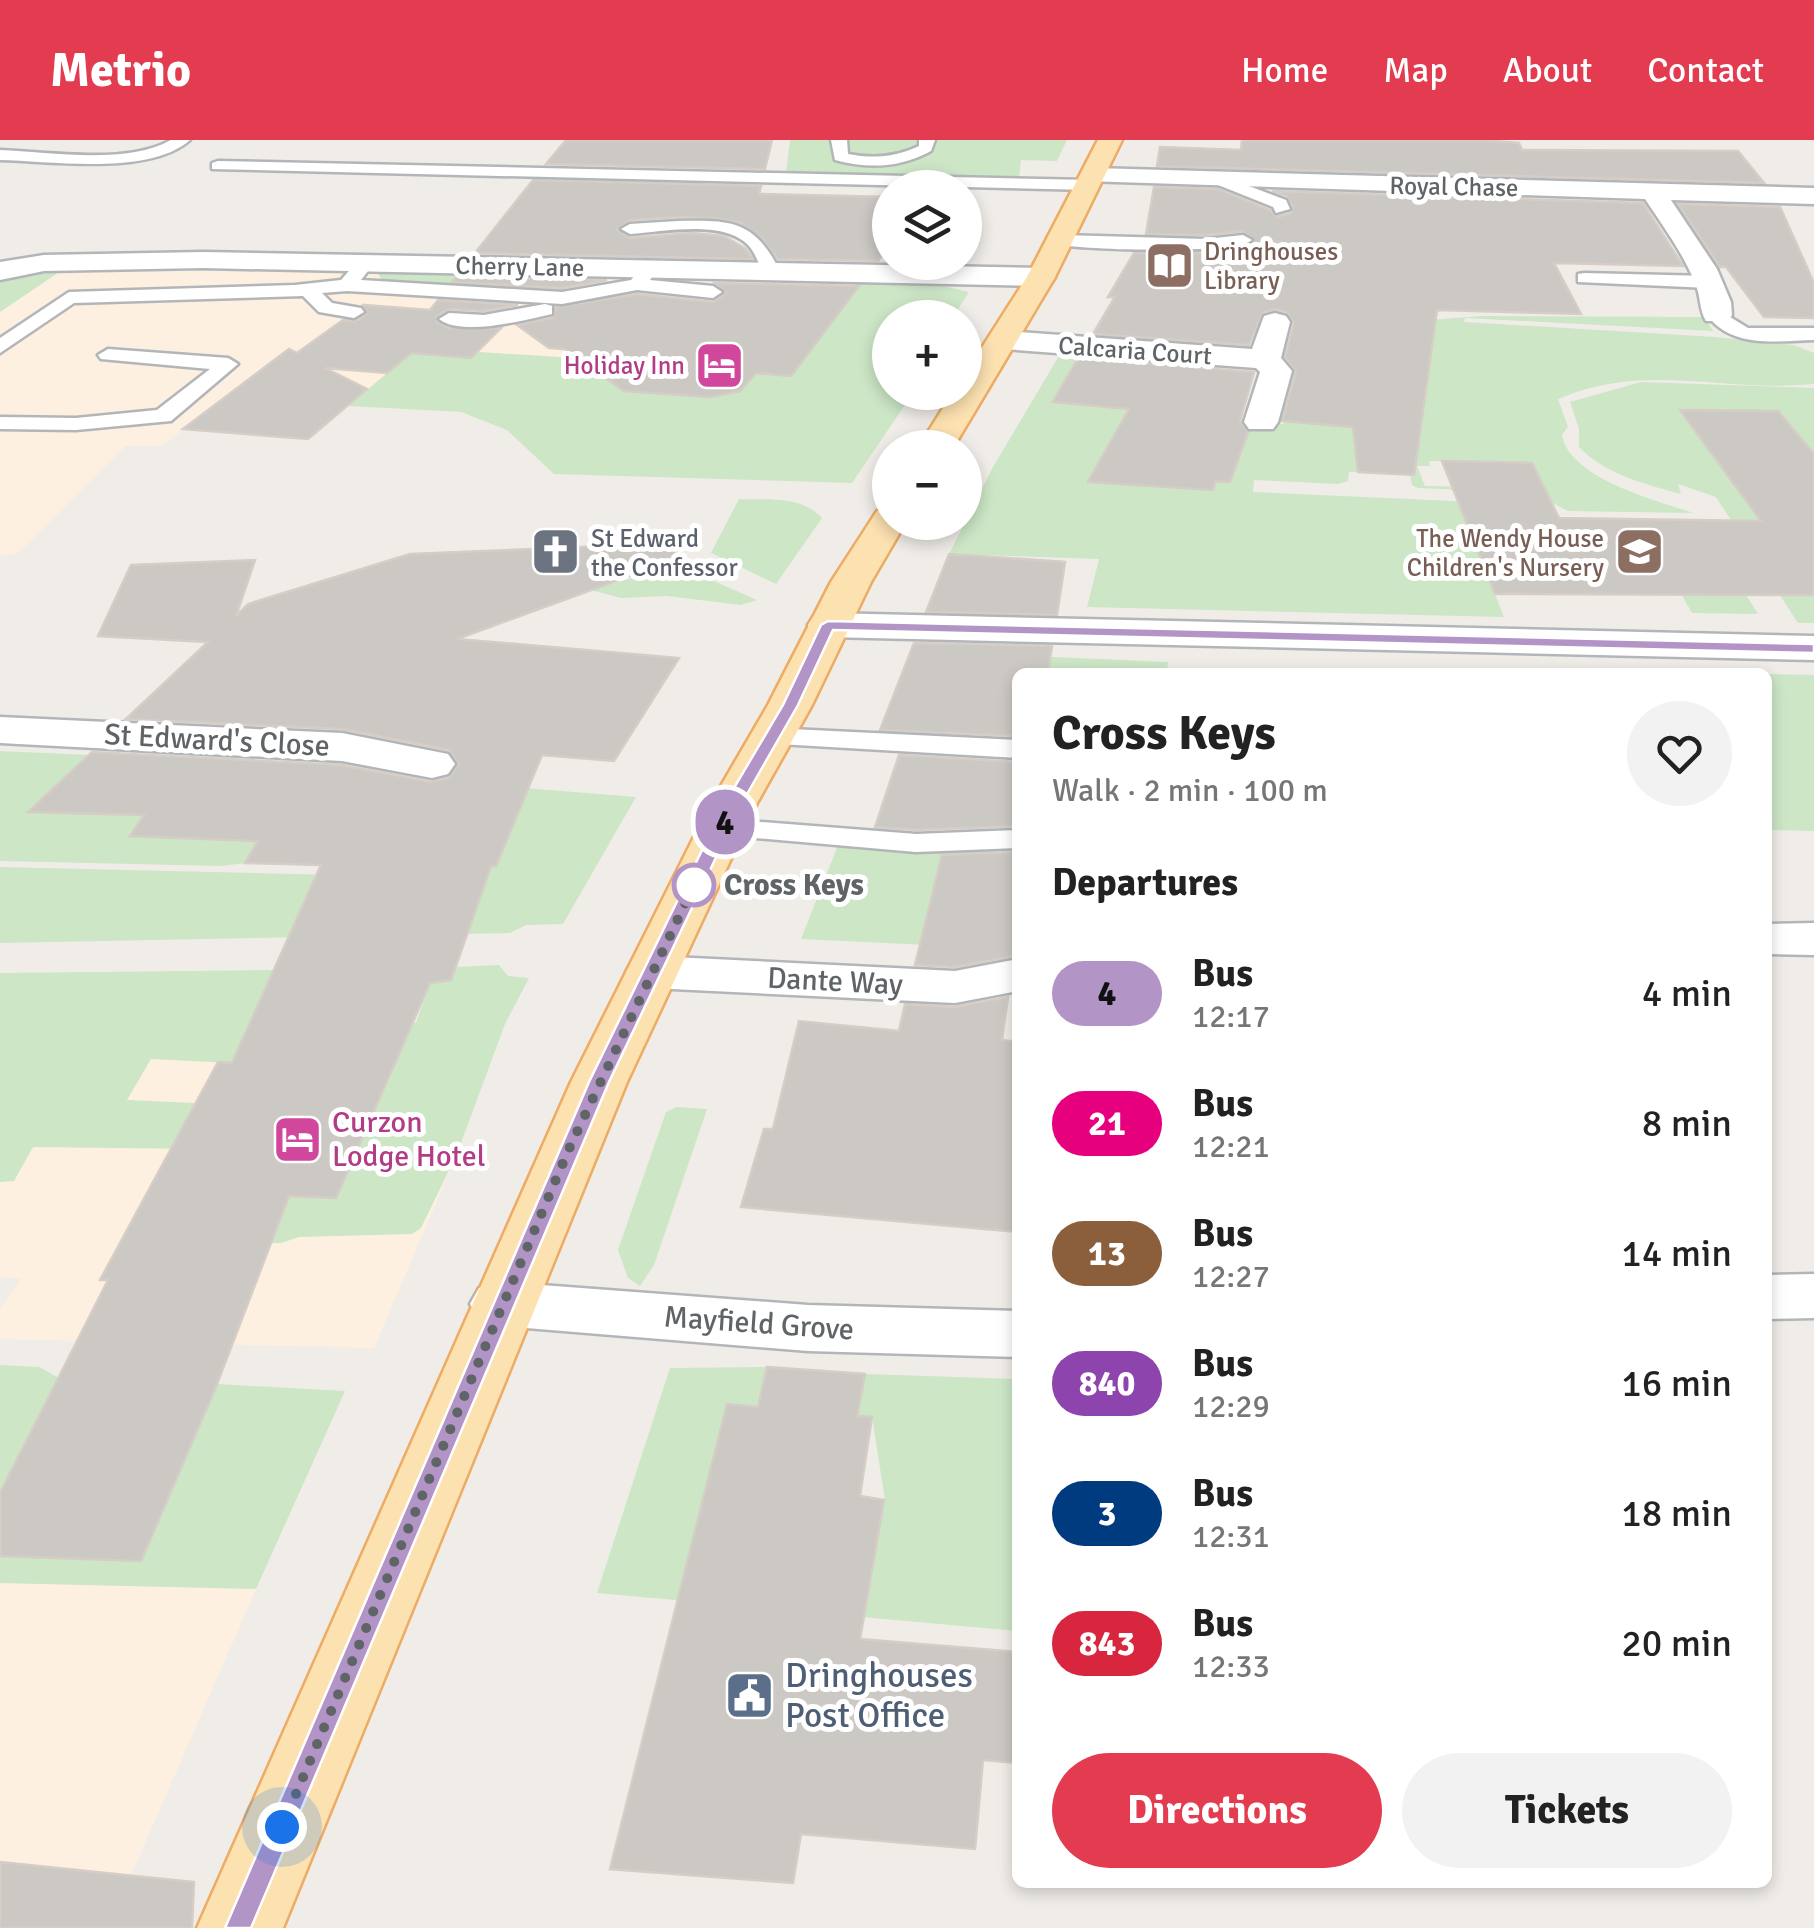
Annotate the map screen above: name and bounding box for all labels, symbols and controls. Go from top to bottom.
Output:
text: Metrio [50,41,191,100]
text: Home [1241,49,1328,92]
text: Map [1383,49,1448,92]
text: About [1503,49,1592,92]
text: Contact [1647,49,1764,92]
map controls [872,170,982,540]
button: layers [872,170,982,280]
street label: Royal Chase [1389,170,1519,203]
place label: Dringhouses Library [1204,236,1338,296]
library icon: Dringhouses Library [1143,239,1195,291]
street label: Cherry Lane [455,250,585,283]
button: + [872,300,982,410]
street label: Calcaria Court [1057,330,1213,371]
hotel icon: Holiday Inn [694,339,746,391]
place label: Holiday Inn [564,350,685,381]
button: − [872,430,982,540]
place label: St Edward the Confessor [591,523,738,583]
place label: The Wendy House Children's Nursery [1407,523,1604,583]
church icon: St Edward the Confessor [530,526,582,578]
school or university icon: The Wendy House Children's Nursery [1613,526,1665,578]
button: heart [1627,701,1732,806]
text: Cross Keys [1052,704,1276,763]
street label: St Edward's Close [103,716,331,765]
text: Walk · 2 min · 100 m [1052,771,1328,810]
line badge: 4 [692,790,758,854]
text: 4 [716,801,734,844]
text: Departures [1052,859,1238,906]
marker: Cross Keys [673,864,715,906]
place label: Cross Keys [724,867,864,904]
text: Bus [1192,950,1253,997]
street label: Dante Way [766,959,904,1004]
text: 4 min [1642,970,1732,1017]
text: 4 [1098,972,1116,1015]
text: 12:17 [1192,997,1270,1036]
text: Bus [1192,1080,1253,1127]
text: 8 min [1642,1100,1732,1147]
text: 21 [1088,1102,1126,1145]
place label: Curzon Lodge Hotel [332,1104,485,1175]
hotel icon: Curzon Lodge Hotel [271,1113,323,1165]
text: 12:21 [1192,1127,1270,1166]
text: Bus [1192,1210,1253,1257]
text: 14 min [1621,1230,1732,1277]
text: 13 [1088,1232,1126,1275]
text: 12:27 [1192,1257,1270,1296]
street label: Mayfield Grove [663,1298,855,1349]
text: Bus [1192,1340,1253,1387]
text: 16 min [1621,1360,1732,1407]
text: 840 [1079,1362,1135,1405]
text: 12:29 [1192,1387,1270,1426]
text: Bus [1192,1470,1253,1517]
text: 18 min [1621,1490,1732,1537]
text: 3 [1098,1492,1116,1535]
text: 12:31 [1192,1517,1270,1556]
text: Bus [1192,1600,1253,1647]
text: 20 min [1621,1620,1732,1667]
text: 843 [1079,1622,1135,1665]
text: 12:33 [1192,1647,1270,1686]
place label: Dringhouses Post Office [785,1654,973,1737]
public building icon: Dringhouses Post Office [724,1669,776,1721]
button: Directions [1052,1753,1382,1868]
button: Tickets [1402,1753,1732,1868]
your location [257,1802,307,1852]

